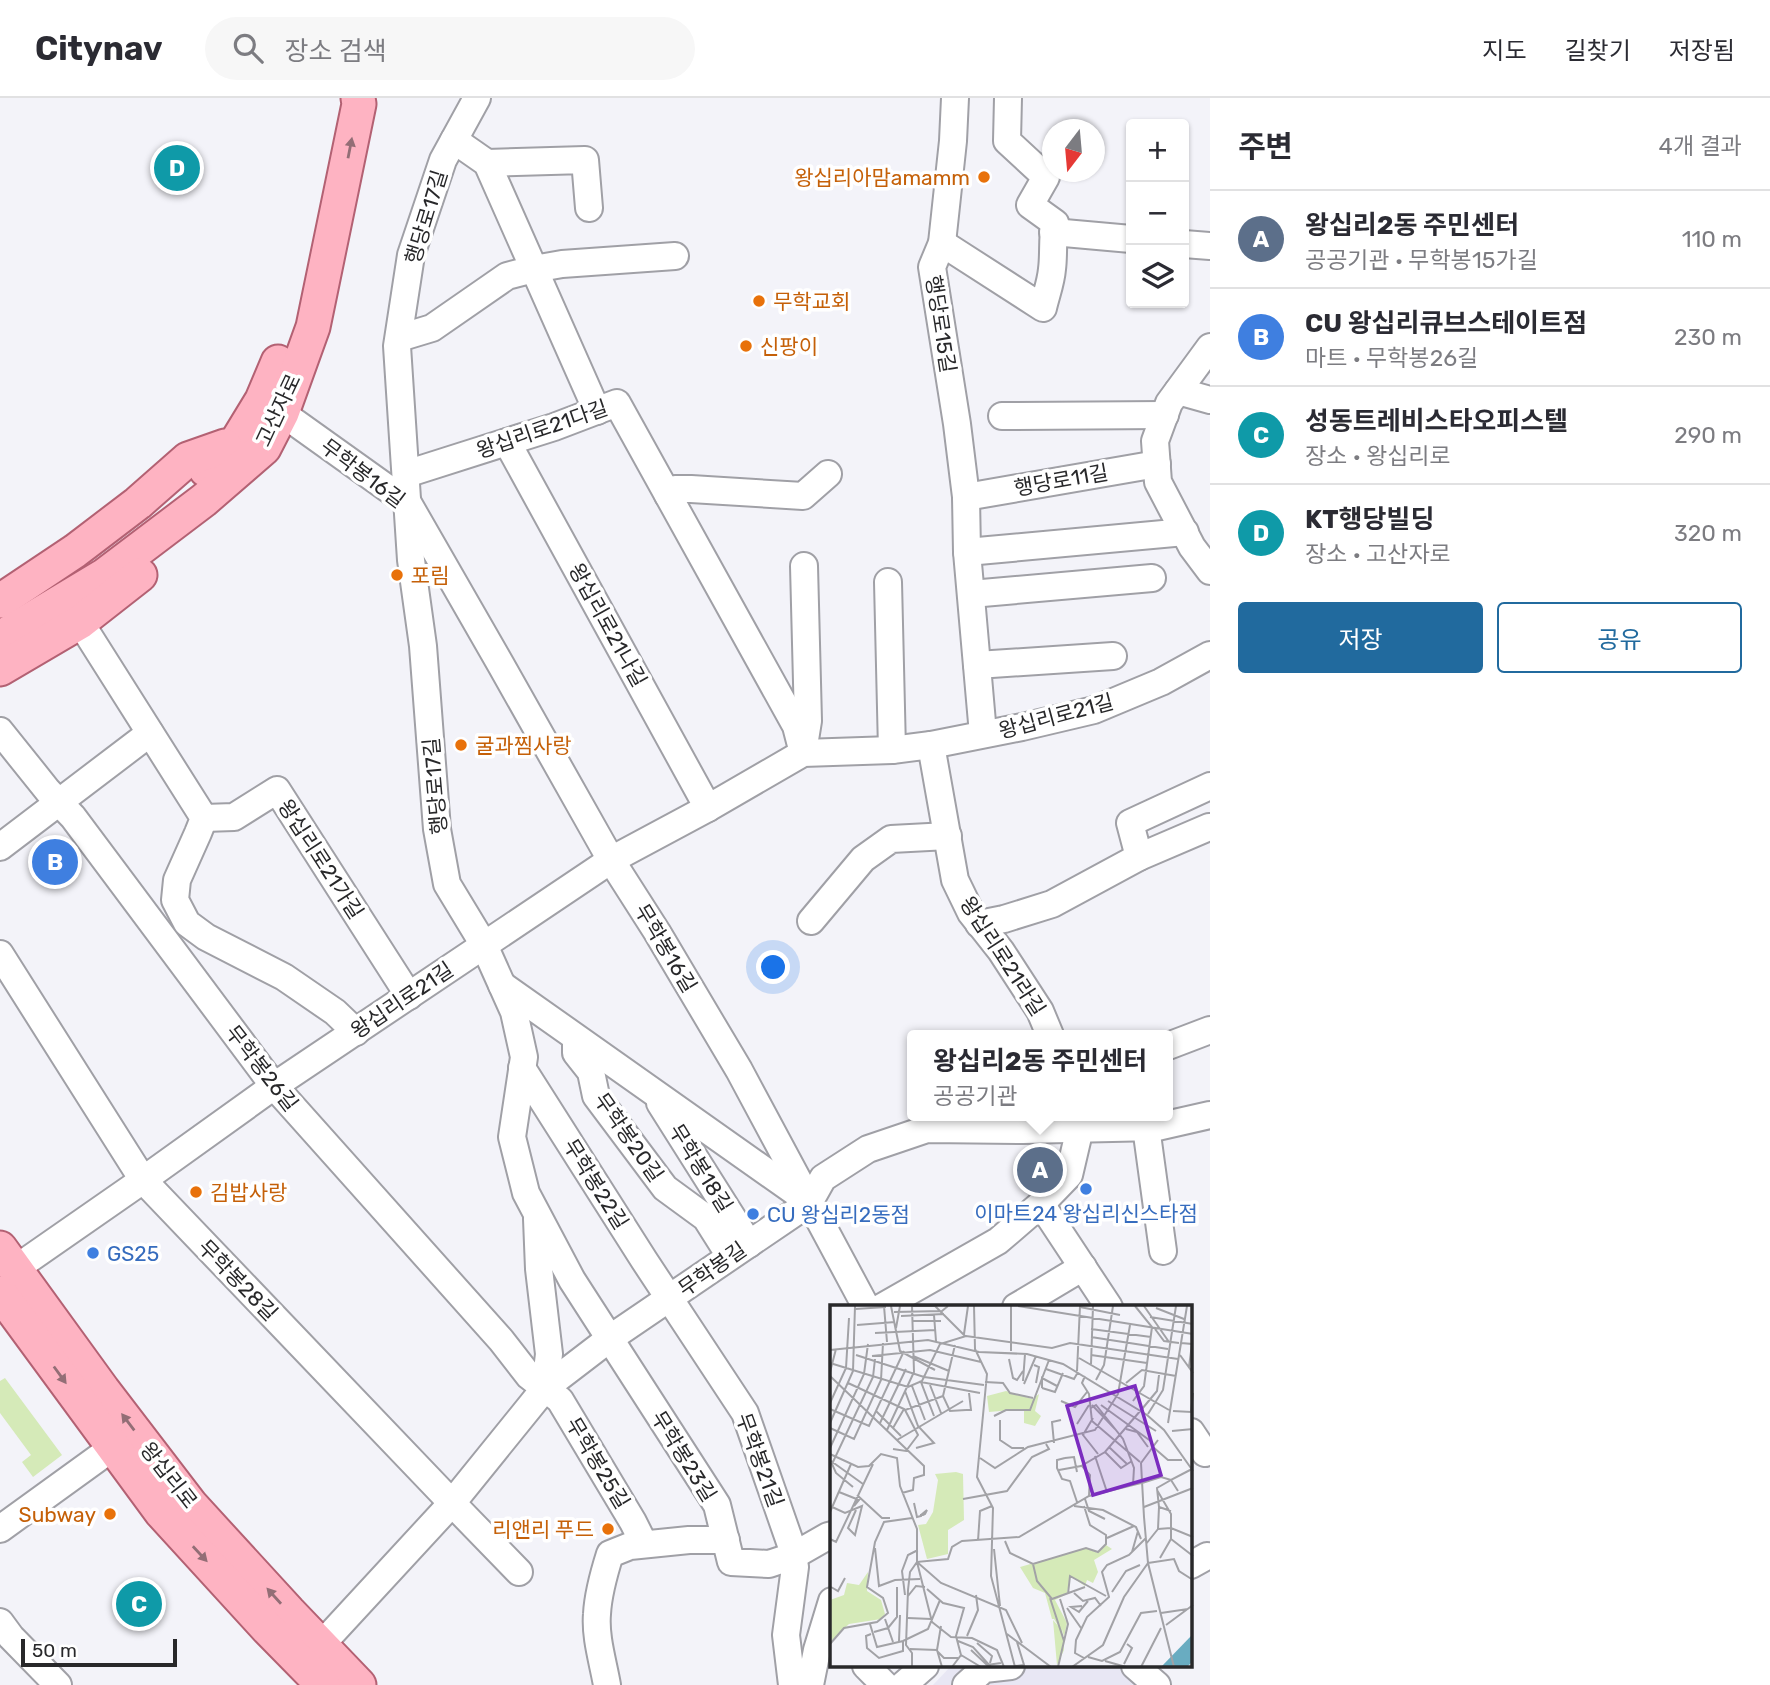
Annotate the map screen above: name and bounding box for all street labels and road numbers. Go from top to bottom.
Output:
street label: 행당로17길 [400,167,452,267]
street label: 행당로15길 [921,273,961,375]
street label: 고산자로 [250,370,306,450]
street label: 왕십리로21다길 [473,395,611,463]
street label: 무학봉16길 [316,433,410,513]
street label: 행당로11길 [1012,459,1110,501]
street label: 왕십리로21나길 [564,559,652,691]
street label: 왕십리로21길 [996,689,1116,743]
street label: 행당로17길 [418,737,452,835]
street label: 왕십리로21가길 [273,795,369,923]
street label: 왕십리로21라길 [955,892,1051,1020]
street label: 무학봉16길 [630,899,702,997]
street label: 왕십리로21길 [346,957,458,1043]
street label: 무학봉26길 [221,1020,303,1116]
street label: 무학봉20길 [589,1088,669,1186]
street label: 무학봉18길 [664,1119,738,1217]
street label: 무학봉22길 [558,1134,634,1234]
street label: 무학봉28길 [193,1234,283,1326]
street label: 무학봉길 [673,1237,751,1301]
street label: 무학봉23길 [646,1406,722,1506]
street label: 무학봉21길 [731,1409,789,1511]
street label: 무학봉25길 [561,1413,635,1513]
street label: 왕십리로 [135,1437,203,1513]

